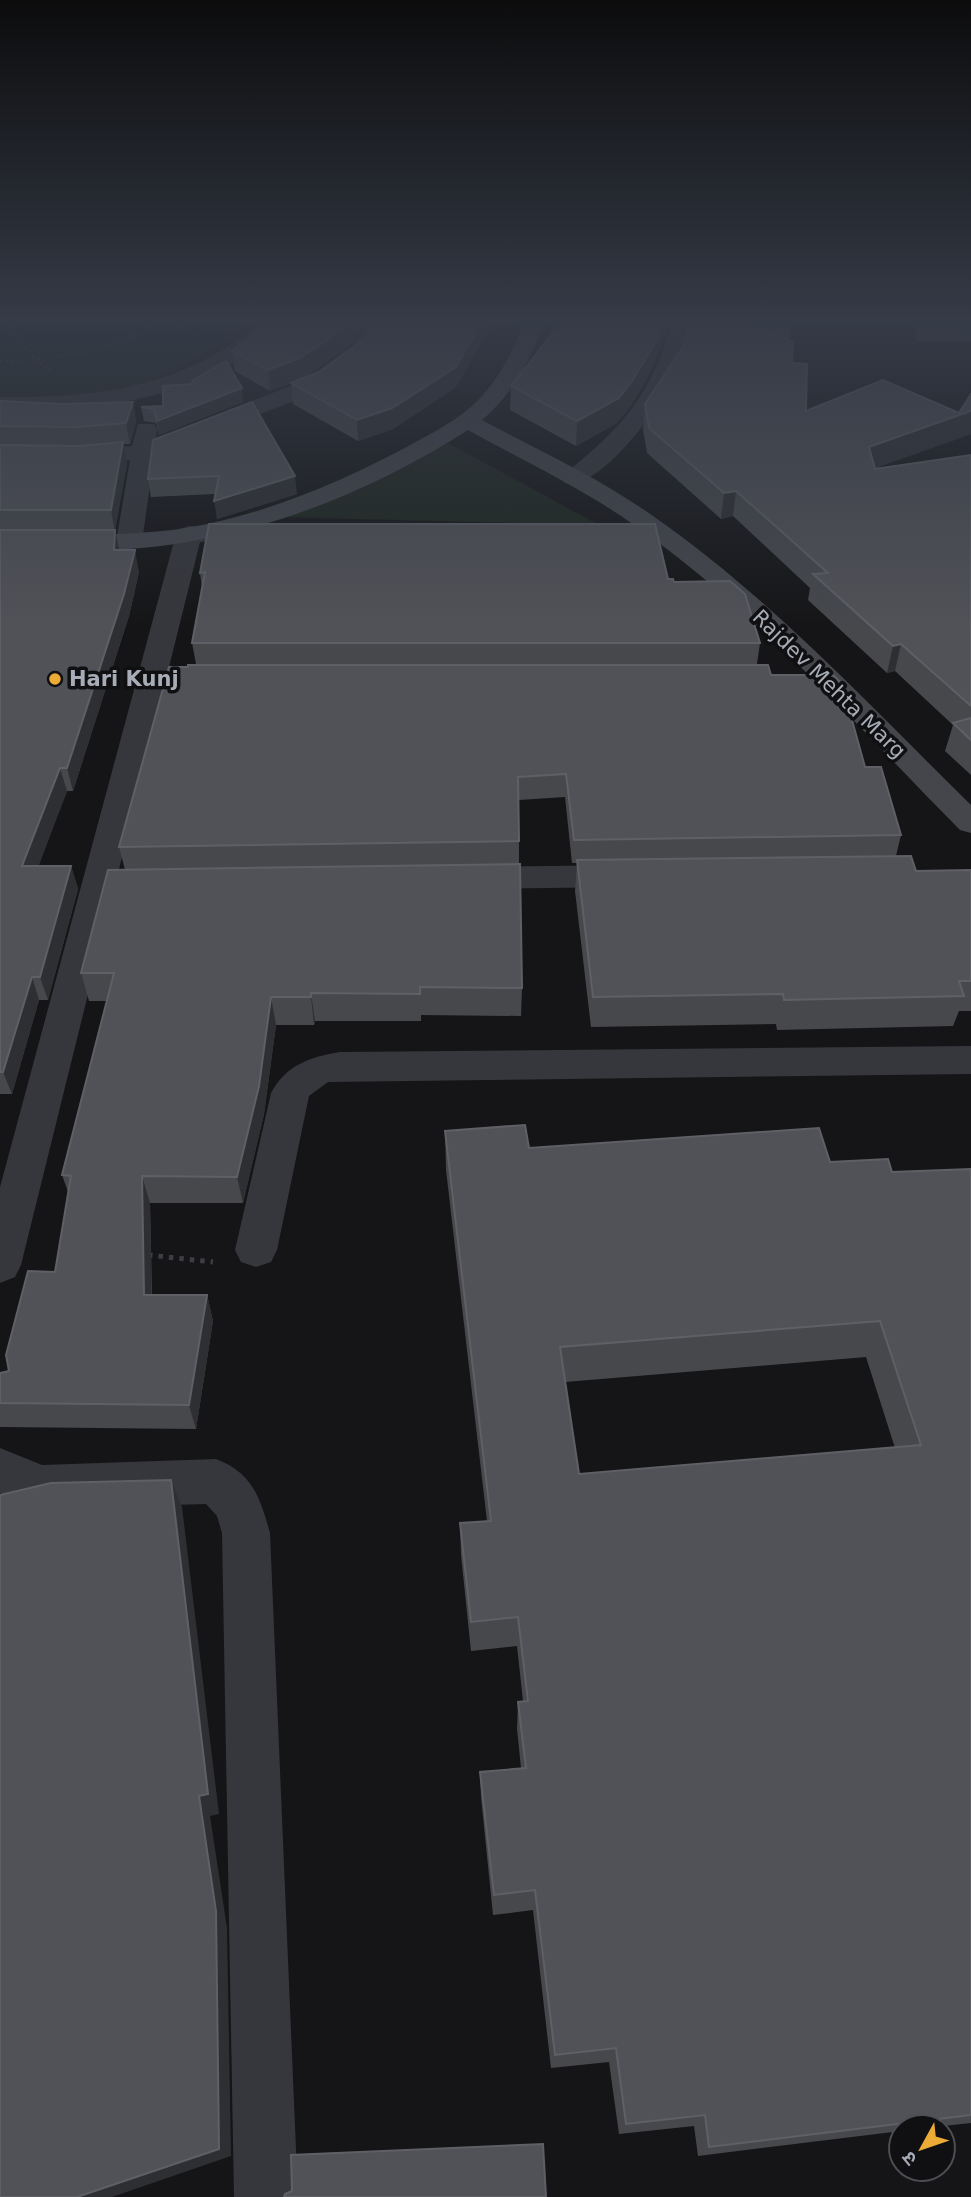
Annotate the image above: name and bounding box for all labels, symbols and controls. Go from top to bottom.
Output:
street label: Rajdev Mehta Marg [748,605,910,763]
place label: Hari Kunj [69,667,179,691]
marker: Hari Kunj [47,671,63,687]
north arrow [887,2113,957,2183]
text: उ [896,2147,921,2170]

